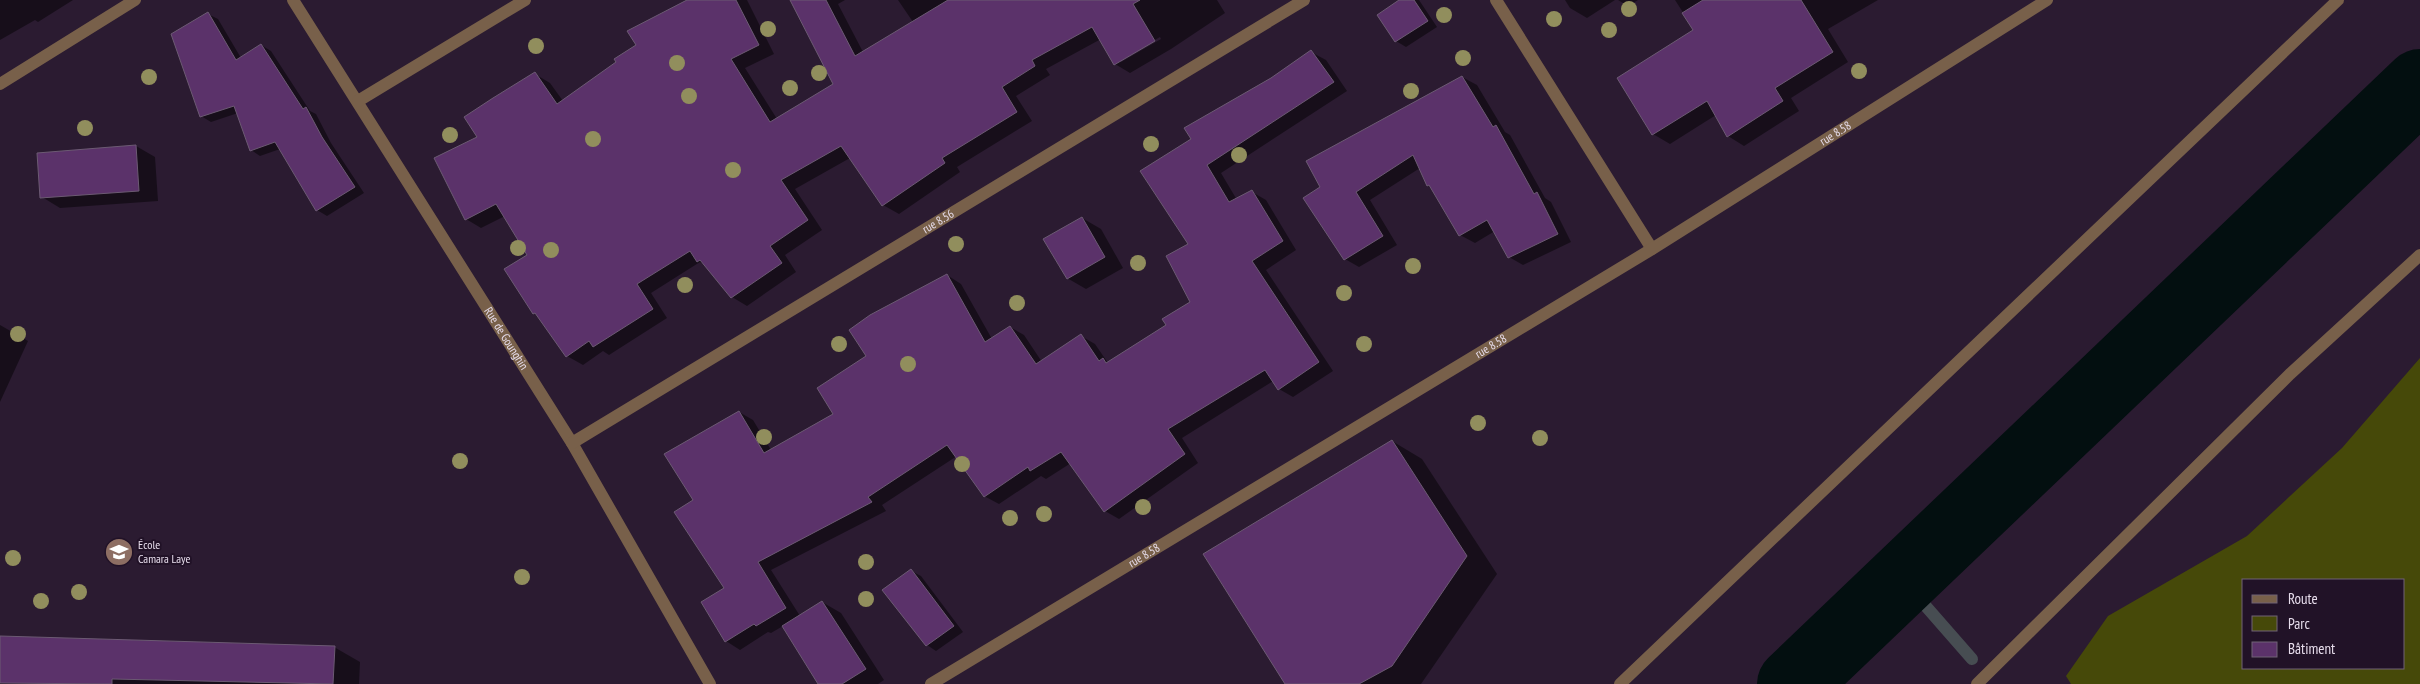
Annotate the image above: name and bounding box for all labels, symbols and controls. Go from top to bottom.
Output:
street label: rue 8.58 [1817,117,1854,148]
street label: rue 8.56 [919,206,957,236]
street label: Rue de Gounghin [481,304,532,372]
street label: rue 8.58 [1472,330,1509,361]
school or university icon: École Camara Laye [104,537,134,567]
place label: École Camara Laye [138,537,191,566]
street label: rue 8.58 [1125,540,1163,570]
legend [2242,579,2405,669]
text: Route [2288,589,2318,608]
text: Parc [2288,614,2310,633]
text: Bâtiment [2288,639,2335,658]

